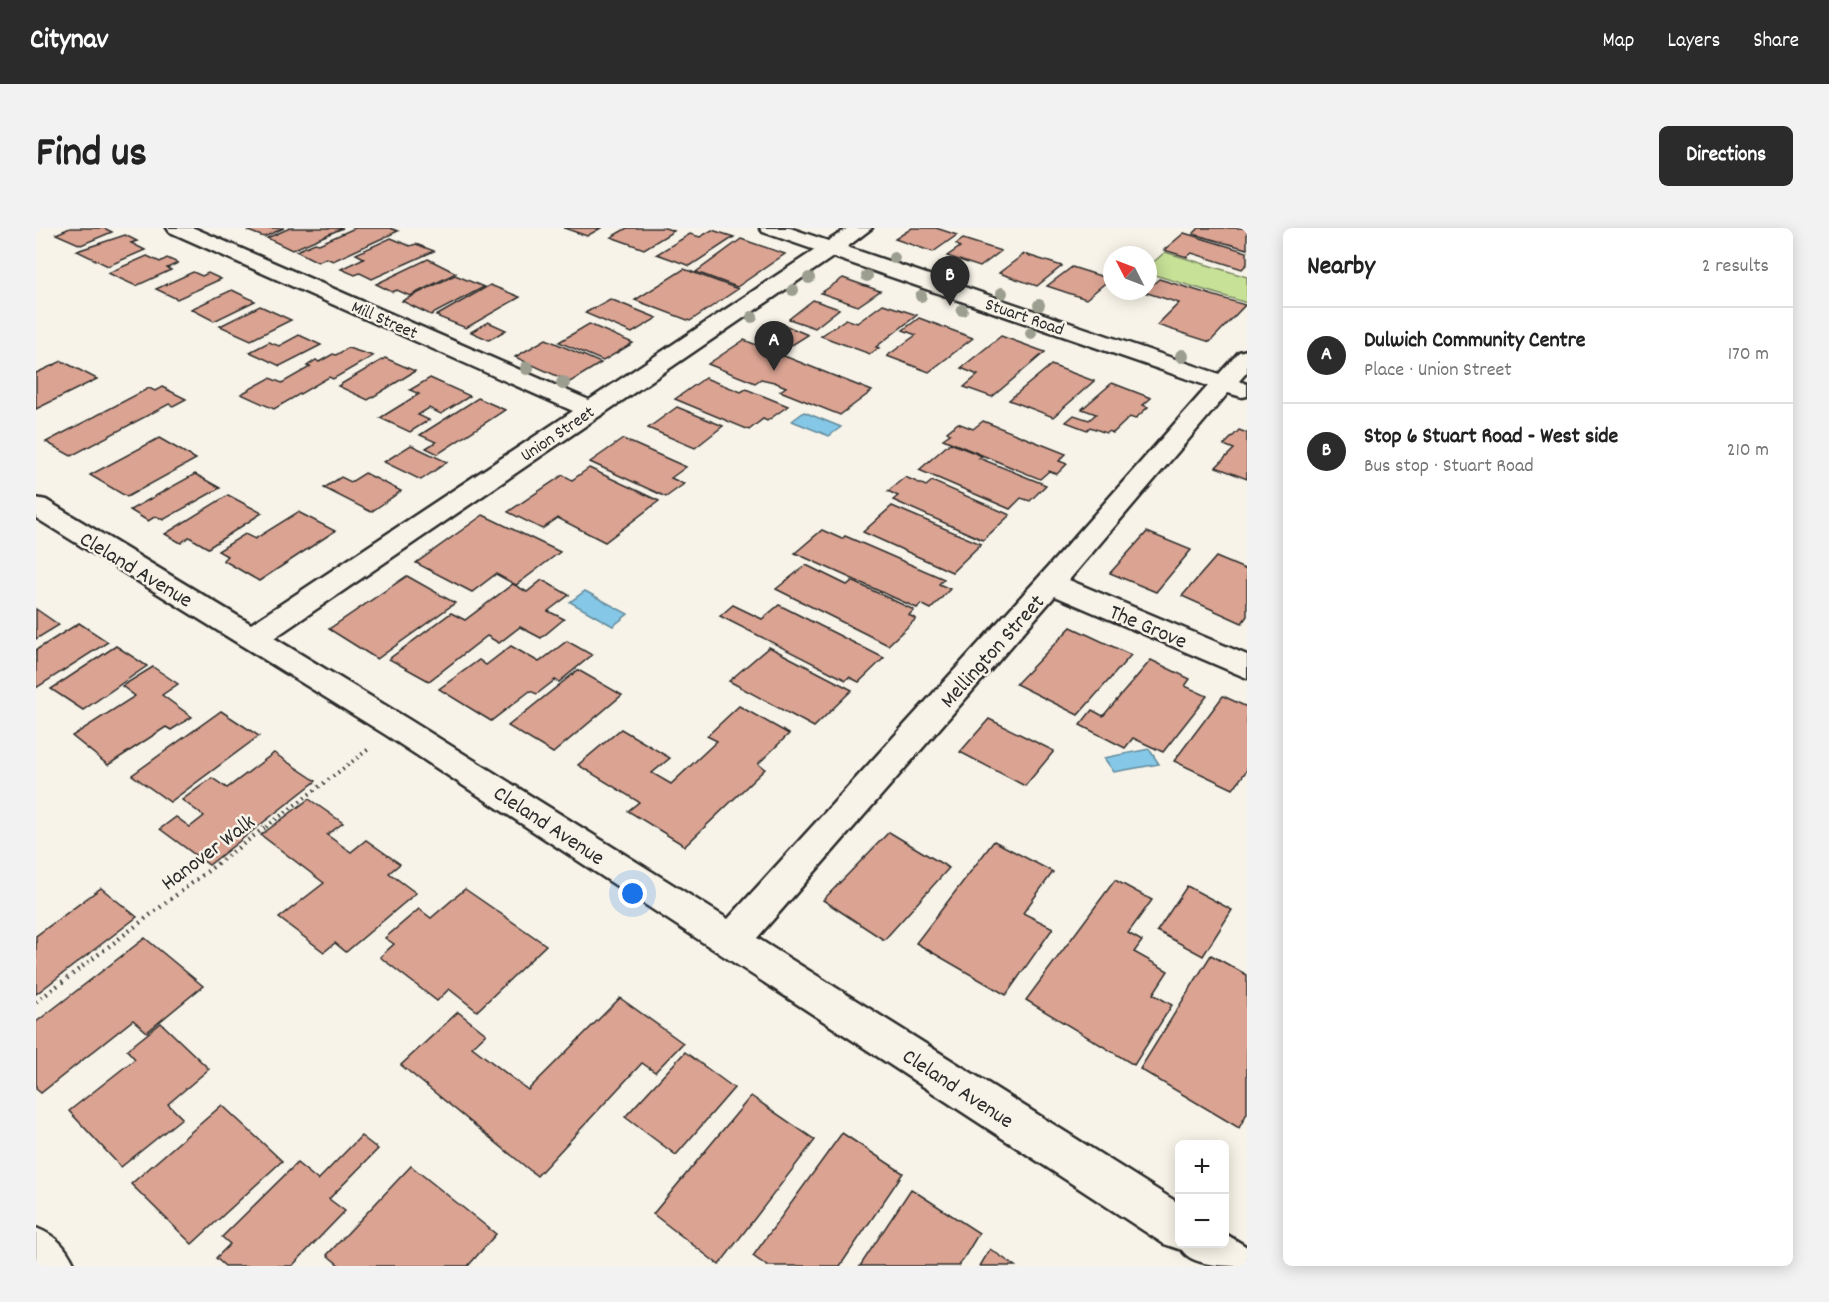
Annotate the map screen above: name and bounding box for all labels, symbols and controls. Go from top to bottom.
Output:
text: Citynav [30,22,108,62]
text: Map [1603,27,1634,57]
text: Layers [1667,27,1720,57]
text: Share [1753,27,1799,57]
text: Find us [36,126,147,186]
button: Directions [1659,126,1793,186]
north arrow [1103,246,1157,300]
text: Nearby [1307,249,1375,286]
text: 2 results [1702,253,1769,281]
pin: B [930,256,970,306]
street label: Stuart Road [981,293,1067,344]
street label: Mill Street [347,296,421,347]
pin: A [754,322,794,371]
text: Dulwich Community Centre [1364,326,1586,357]
text: A [1321,341,1332,369]
text: 170 m [1728,341,1769,369]
text: Place · Union Street [1364,357,1512,385]
street label: Union Street [516,401,601,469]
text: Stop 6 Stuart Road - West side [1364,422,1618,453]
text: B [1322,437,1331,465]
text: 210 m [1727,437,1769,465]
text: Bus stop · Stuart Road [1364,453,1534,481]
street label: Cleland Avenue [73,525,198,617]
street label: Mellington Street [934,589,1053,716]
street label: The Grove [1104,598,1191,658]
street label: Cleland Avenue [486,779,610,875]
street label: Hanover Walk [156,808,263,900]
your location [618,879,647,908]
street label: Cleland Avenue [895,1042,1019,1138]
map controls [1175,1140,1229,1248]
button: + [1175,1140,1229,1194]
button: − [1175,1194,1229,1248]

